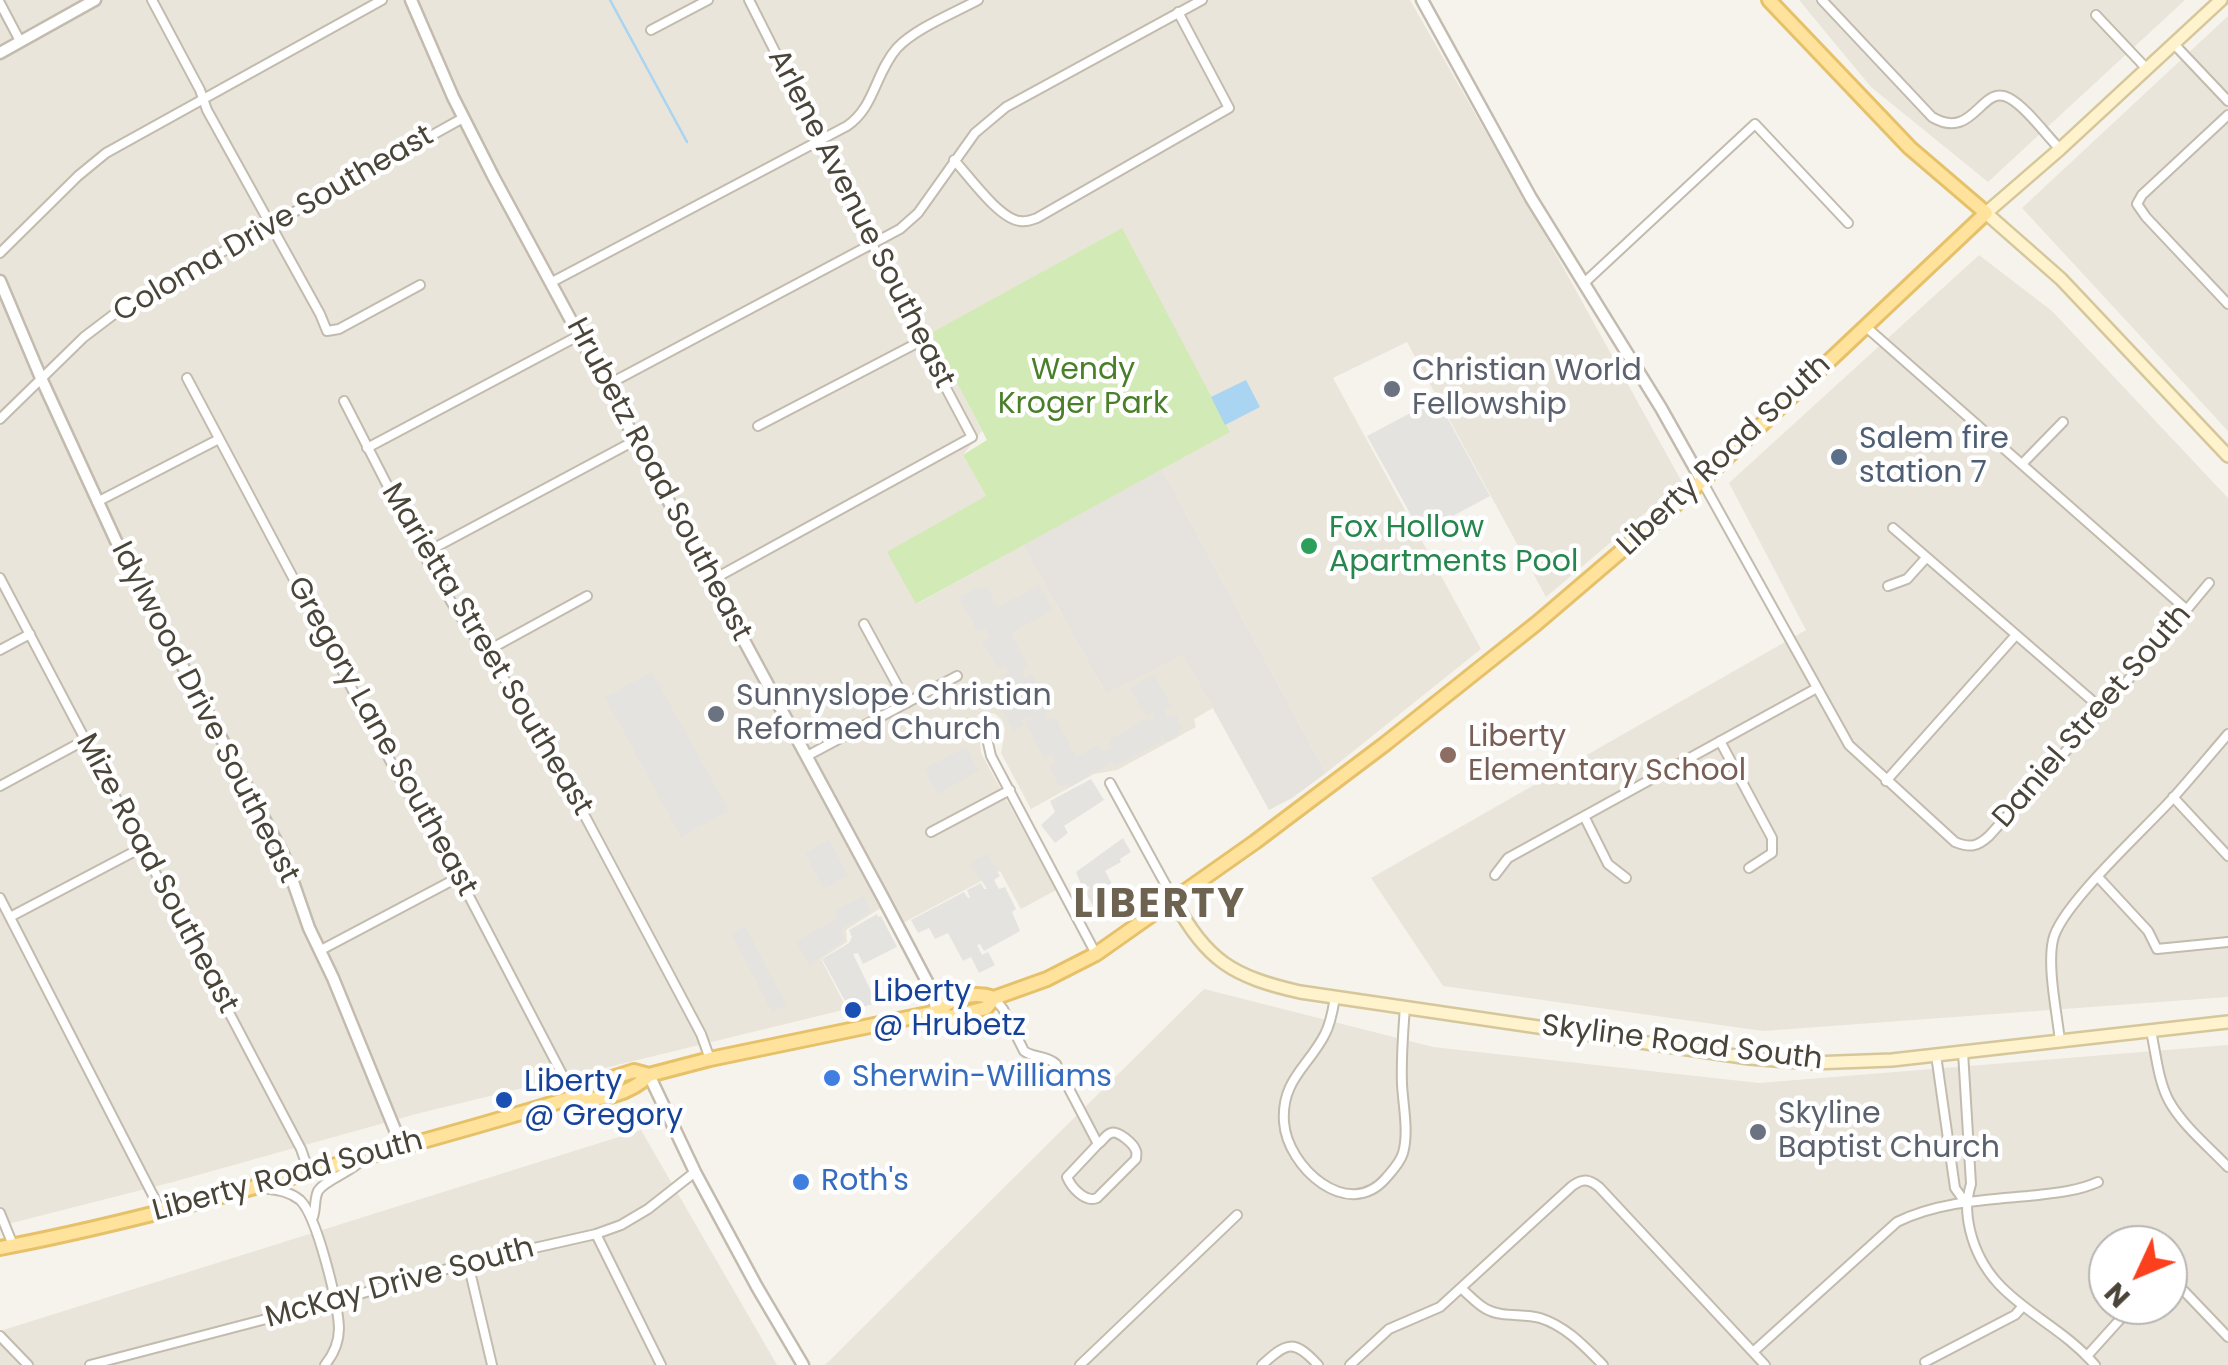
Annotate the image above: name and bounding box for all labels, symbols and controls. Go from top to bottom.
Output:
street label: Arlene Avenue Southeast [759,44,961,394]
street label: Coloma Drive Southeast [108,119,440,331]
street label: Hrubetz Road Southeast [558,313,758,647]
street label: Liberty Road South [1611,348,1839,564]
park label: Wendy Kroger Park [998,353,1168,424]
place label: Christian World Fellowship [1412,354,1642,424]
marker: Christian World Fellowship [1381,378,1403,400]
place label: Salem fire station 7 [1859,422,2009,492]
marker: Salem fire station 7 [1828,446,1850,468]
street label: Marietta Street Southeast [372,478,600,822]
place label: Fox Hollow Apartments Pool [1329,511,1578,582]
marker: Fox Hollow Apartments Pool [1298,535,1320,557]
street label: Idylwood Drive Southeast [102,536,306,890]
street label: Gregory Lane Southeast [278,571,484,903]
street label: Daniel Street South [1986,598,2200,836]
place label: Sunnyslope Christian Reformed Church [736,679,1052,750]
marker: Sunnyslope Christian Reformed Church [705,703,727,725]
place label: Liberty Elementary School [1468,720,1746,790]
street label: Mize Road Southeast [67,728,245,1020]
marker: Liberty Elementary School [1437,744,1459,766]
district label: LIBERTY [1074,883,1246,931]
place label: Liberty @ Hrubetz [873,975,1026,1046]
marker: Liberty @ Hrubetz [842,999,864,1021]
street label: Skyline Road South [1540,1009,1824,1079]
place label: Sherwin-Williams [852,1060,1112,1096]
place label: Liberty @ Gregory [524,1065,683,1136]
marker: Sherwin-Williams [821,1067,843,1089]
marker: Liberty @ Gregory [493,1089,515,1111]
place label: Skyline Baptist Church [1778,1097,2000,1168]
marker: Skyline Baptist Church [1747,1121,1769,1143]
street label: Liberty Road South [149,1124,427,1230]
place label: Roth's [821,1164,909,1200]
marker: Roth's [790,1171,812,1193]
north arrow [2088,1225,2188,1325]
street label: McKay Drive South [262,1231,538,1337]
text: N [2096,1274,2139,1316]

